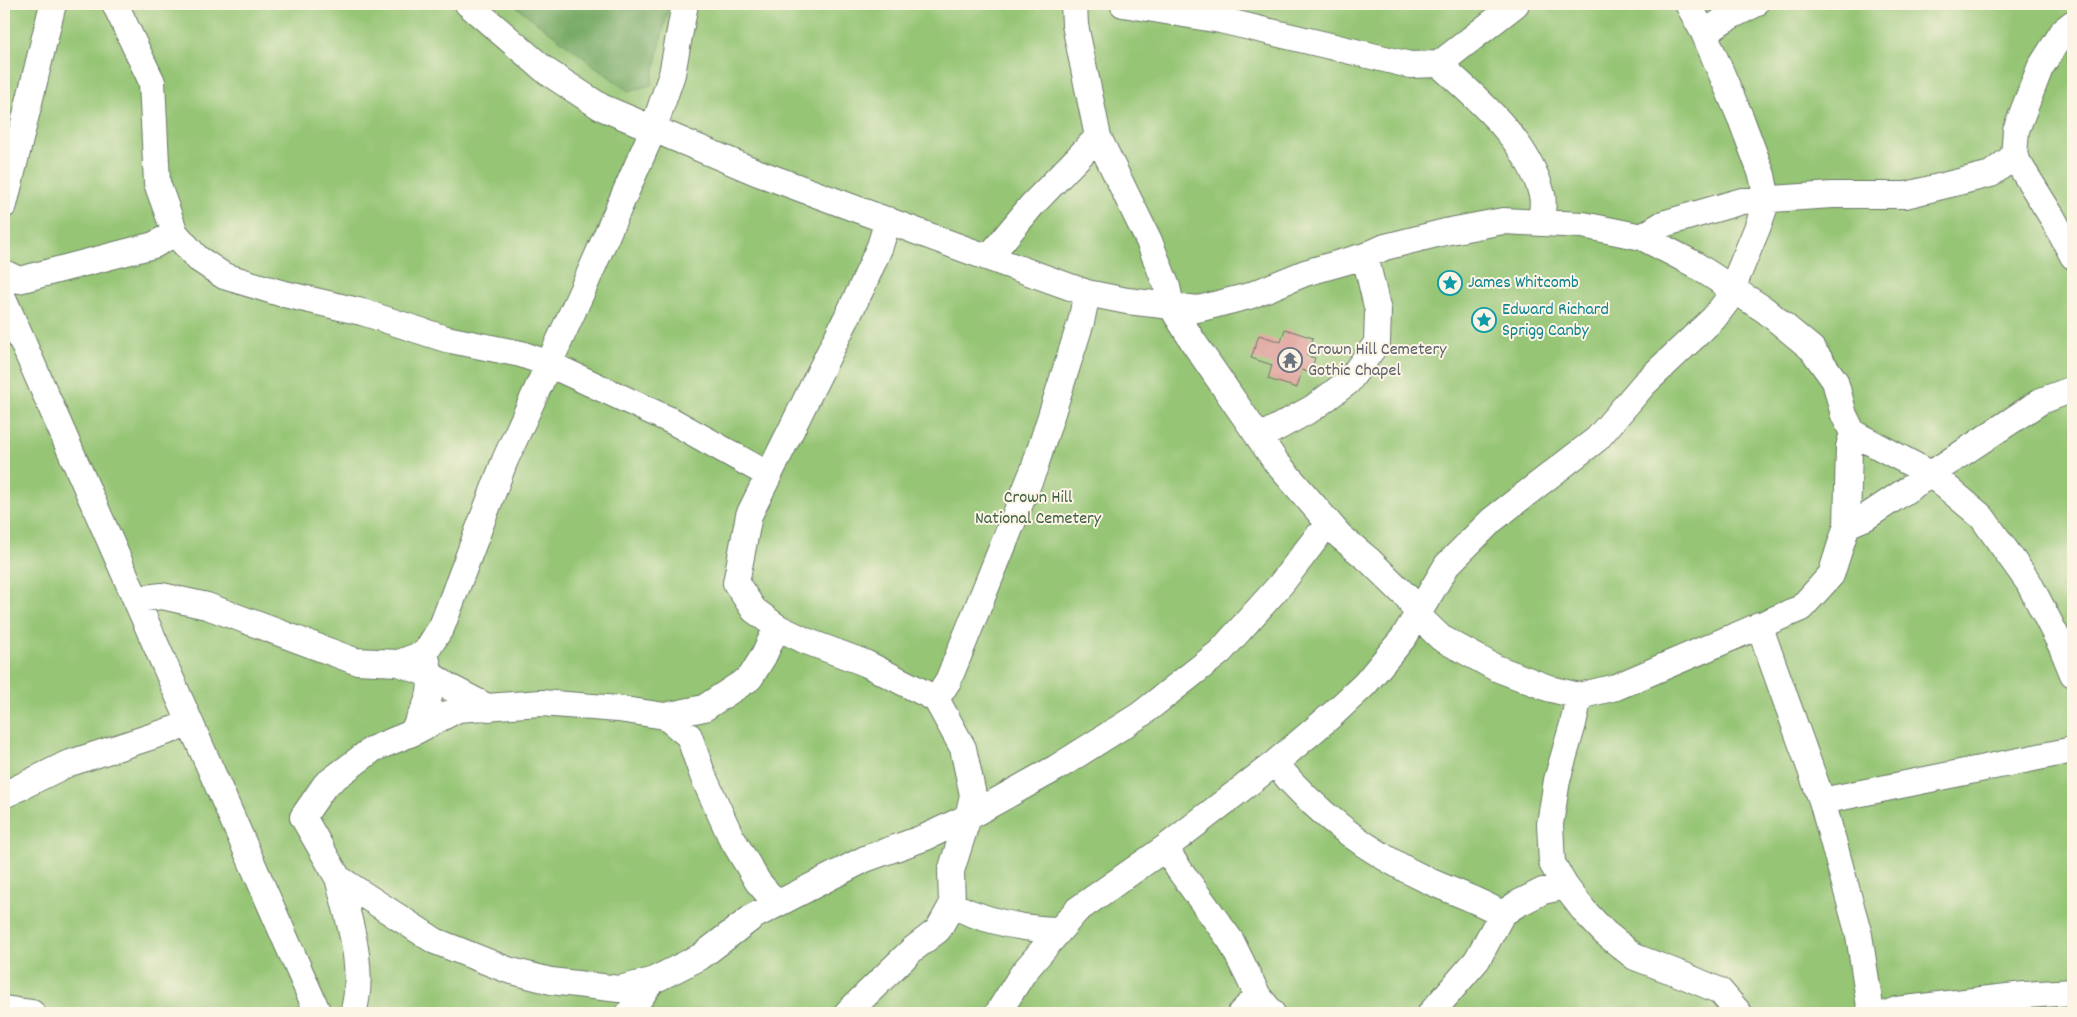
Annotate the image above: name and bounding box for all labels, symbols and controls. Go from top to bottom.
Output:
place icon: James Whitcomb [1437,270,1463,296]
place label: James Whitcomb [1468,271,1579,296]
place label: Edward Richard Sprigg Canby [1502,298,1609,344]
place icon: Edward Richard Sprigg Canby [1471,307,1497,333]
place label: Crown Hill Cemetery Gothic Chapel [1308,338,1447,384]
temple icon: Crown Hill Cemetery Gothic Chapel [1277,347,1303,373]
park label: Crown Hill National Cemetery [975,486,1102,532]

